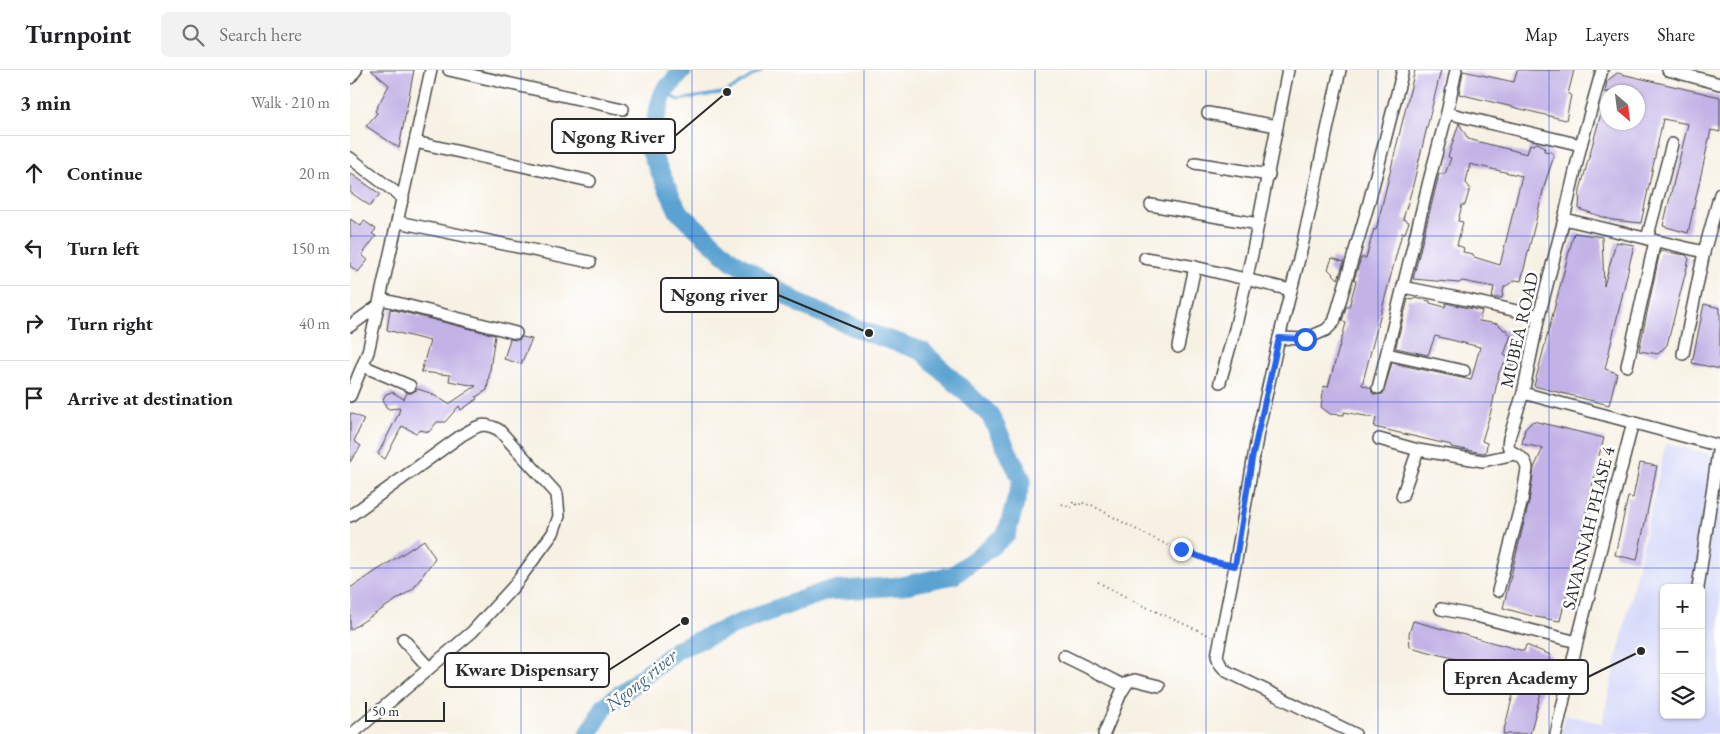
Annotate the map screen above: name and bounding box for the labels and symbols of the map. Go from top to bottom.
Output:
north arrow [1600,85,1645,130]
callout: Ngong River [552,119,675,153]
text: Ngong River [561,124,665,149]
street label: MUBEA ROAD [1494,270,1544,390]
callout: Ngong river [661,278,778,312]
text: Ngong river [670,282,768,307]
route start [1294,328,1317,351]
street label: SAVANNAH PHASE 4 [1557,444,1619,612]
route end [1170,538,1193,561]
water label: Ngong river [599,643,683,717]
callout: Kware Dispensary [445,653,609,687]
text: Kware Dispensary [455,657,600,682]
callout: Epren Academy [1444,660,1588,694]
text: Epren Academy [1454,665,1579,690]
scale bar [365,699,445,722]

